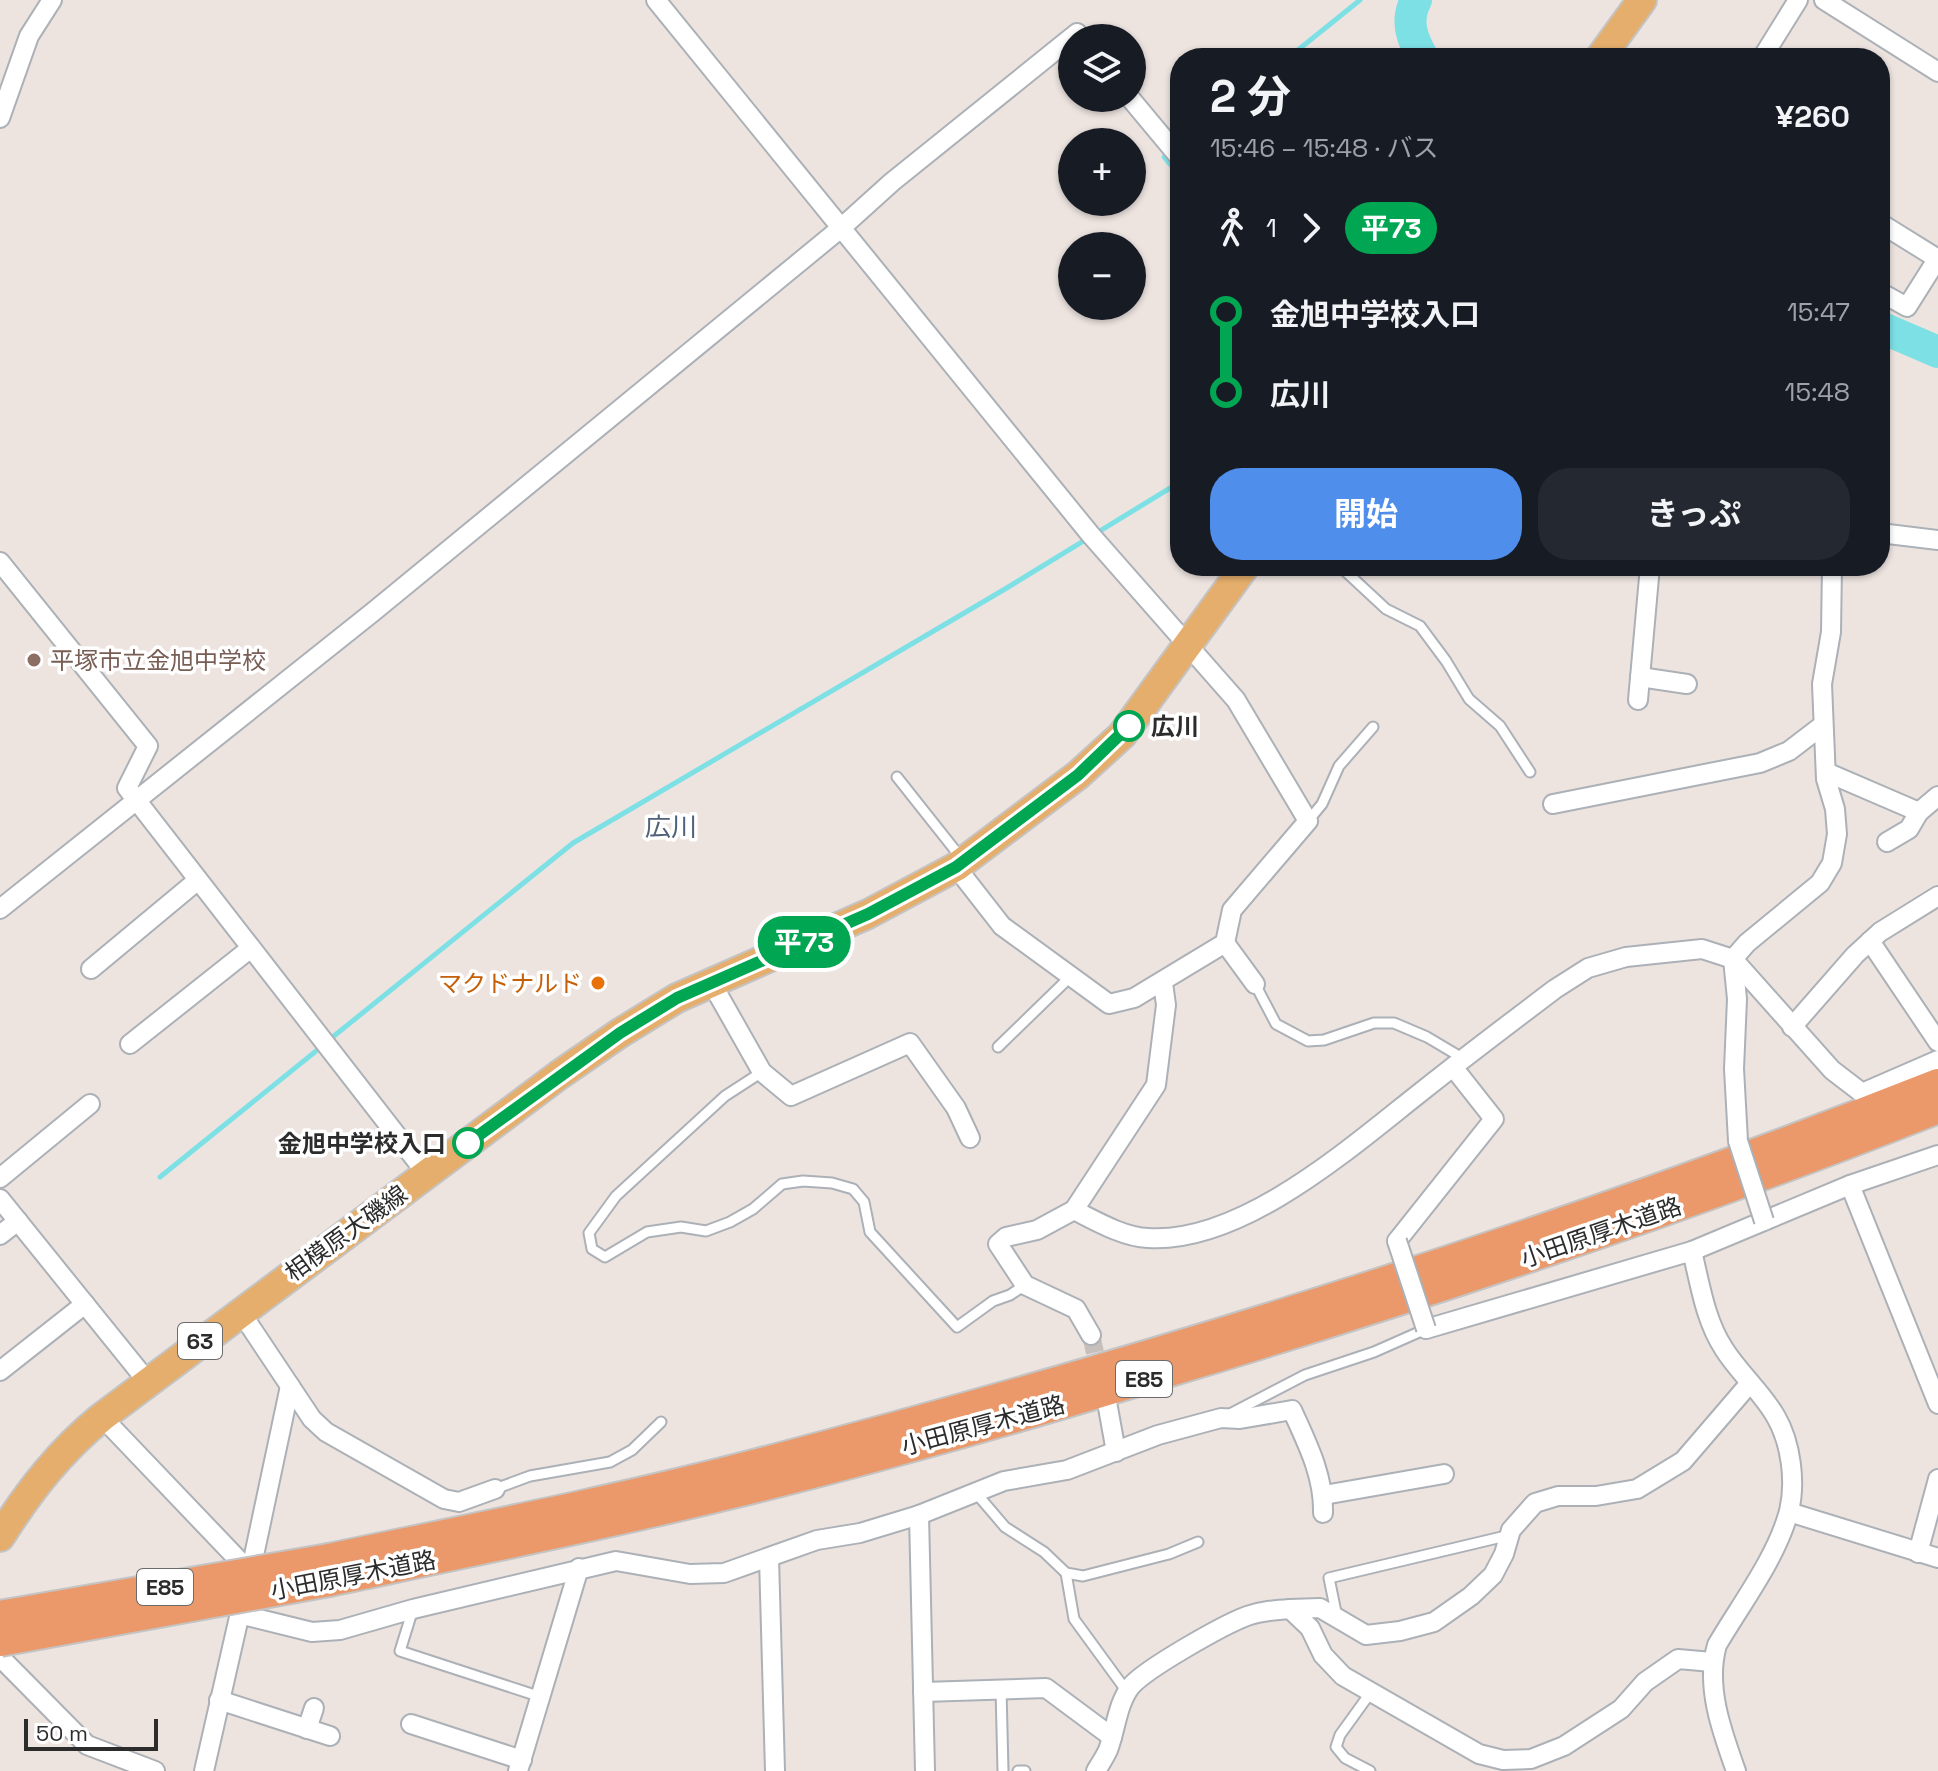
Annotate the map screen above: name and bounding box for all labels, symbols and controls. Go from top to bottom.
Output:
map controls [1058,24,1146,320]
button: layers [1058,24,1146,112]
text: 2 分 [1210,69,1291,125]
text: ¥260 [1776,97,1850,136]
button: + [1058,128,1146,216]
text: 15:46 – 15:48 · バス [1210,131,1439,165]
icon: walk [1210,206,1254,250]
icon: forward [1289,206,1333,250]
text: 平73 [1361,210,1421,246]
text: 1 [1266,211,1277,245]
button: − [1058,232,1146,320]
text: 金旭中学校入口 [1270,295,1480,334]
text: 15:47 [1787,295,1850,329]
text: 広川 [1270,375,1330,414]
text: 15:48 [1785,375,1850,409]
button: 開始 [1210,468,1522,560]
button: きっぷ [1538,468,1850,560]
place label: 平塚市立金旭中学校 [50,645,266,676]
marker: 平塚市立金旭中学校 [25,651,43,669]
marker: 広川 [1114,711,1144,741]
place label: 広川 [1151,711,1199,742]
district label: 広川 [645,810,697,844]
line badge: 平73 [758,916,850,968]
text: 平73 [774,924,834,960]
place label: マクドナルド [438,968,582,999]
marker: マクドナルド [589,974,607,992]
place label: 金旭中学校入口 [278,1128,446,1159]
marker: 金旭中学校入口 [453,1128,483,1158]
street label: 相模原大磯線 [279,1178,413,1288]
street label: 小田原厚木道路 [1517,1190,1685,1274]
road number: 63 [178,1323,222,1359]
road number: E85 [1116,1361,1172,1397]
street label: 小田原厚木道路 [898,1388,1068,1462]
street label: 小田原厚木道路 [268,1544,438,1606]
road number: E85 [137,1569,193,1605]
scale bar [24,1715,158,1751]
text: 50 m [36,1719,88,1747]

